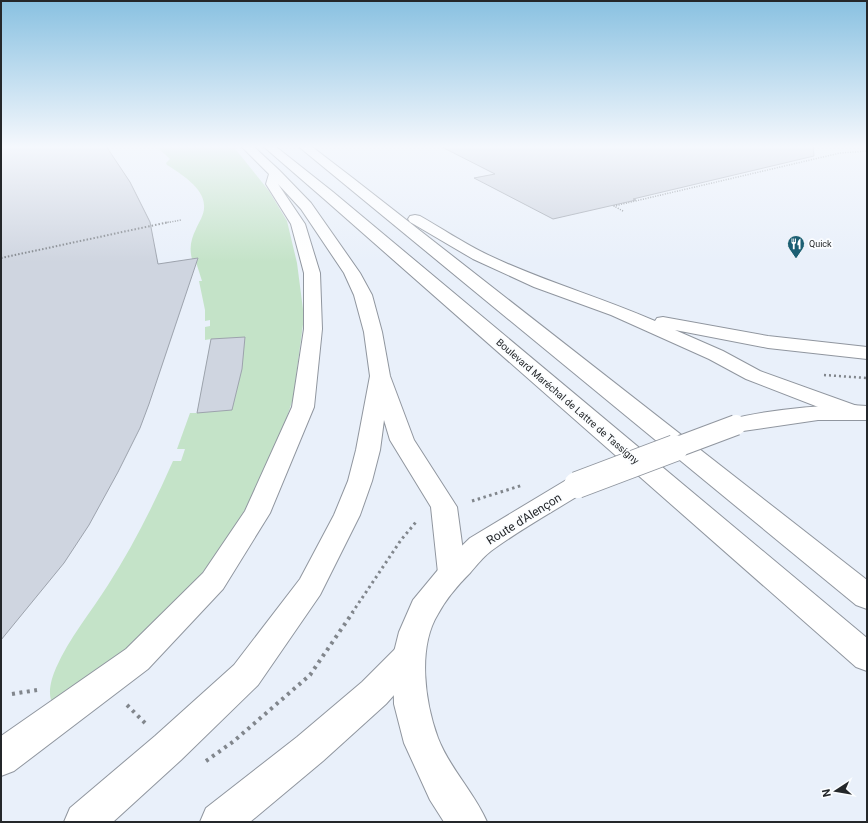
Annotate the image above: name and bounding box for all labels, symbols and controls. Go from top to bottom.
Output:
restaurant icon: Quick [786,234,806,259]
place label: Quick [809,239,832,249]
street label: Boulevard Maréchal de Lattre de Tassigny [494,336,641,466]
street label: Route d'Alençon [484,490,564,548]
north arrow [816,771,856,811]
text: N [819,788,834,798]

